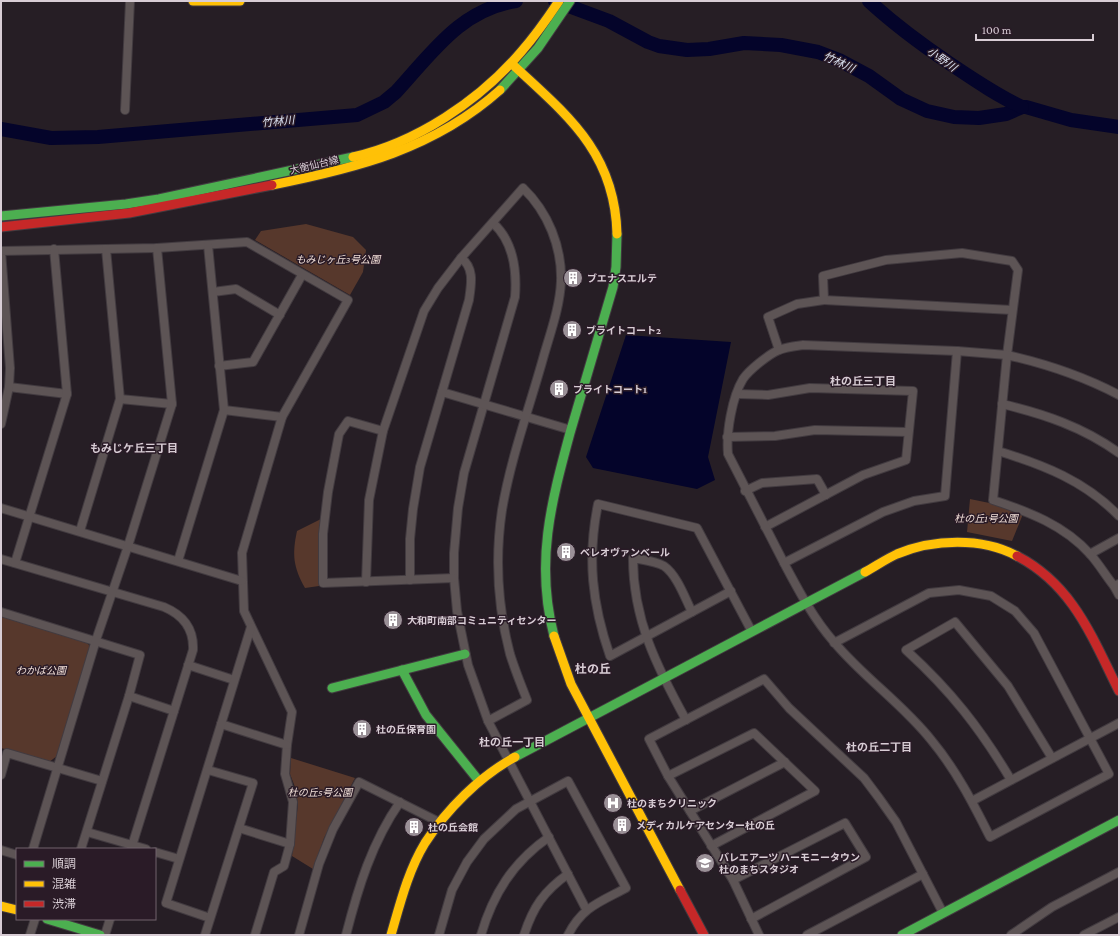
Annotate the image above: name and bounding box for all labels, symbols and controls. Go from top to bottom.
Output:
scale bar [976,16,1093,42]
text: 100 m [982,23,1012,37]
water label: 小野川 [925,45,960,74]
water label: 竹林川 [822,50,857,75]
water label: 竹林川 [261,113,296,128]
street label: 大衡仙台線 [288,154,340,176]
park label: もみじヶ丘3号公園 [296,254,382,265]
building icon: ブエナスエルテ [562,267,584,289]
place label: ブエナスエルテ [587,273,657,284]
building icon: ブライトコート2 [561,319,583,341]
place label: ブライトコート2 [586,325,661,336]
district label: 杜の丘三丁目 [830,375,896,387]
building icon: ブライトコート1 [548,378,570,400]
place label: ブライトコート1 [573,384,647,395]
district label: もみじケ丘三丁目 [90,442,178,454]
park label: 杜の丘1号公園 [954,513,1020,524]
building icon: ベレオヴァンベール [555,541,577,563]
place label: ベレオヴァンベール [580,547,670,558]
building icon: 大和町南部コミュニティセンター [382,609,404,631]
place label: 大和町南部コミュニティセンター [407,615,556,626]
district label: 杜の丘 [575,662,611,676]
park label: わかば公園 [16,665,68,676]
building icon: 杜の丘保育園 [351,718,373,740]
place label: 杜の丘保育園 [376,724,436,735]
district label: 杜の丘一丁目 [479,736,545,748]
district label: 杜の丘二丁目 [846,741,912,753]
park label: 杜の丘5号公園 [288,787,354,798]
hospital icon: 杜のまちクリニック [602,792,624,814]
place label: 杜のまちクリニック [627,798,717,809]
building icon: メディカルケアセンター杜の丘 [611,814,633,836]
building icon: 杜の丘会館 [403,816,425,838]
place label: メディカルケアセンター杜の丘 [636,820,775,831]
place label: 杜の丘会館 [428,822,478,833]
legend [16,848,156,920]
school or university icon: バレエアーツ ハーモニータウン 杜のまちスタジオ [694,852,716,874]
place label: バレエアーツ ハーモニータウン 杜のまちスタジオ [719,852,860,875]
text: 順調 [52,857,76,871]
text: 混雑 [52,877,76,891]
text: 渋滞 [52,897,76,911]

